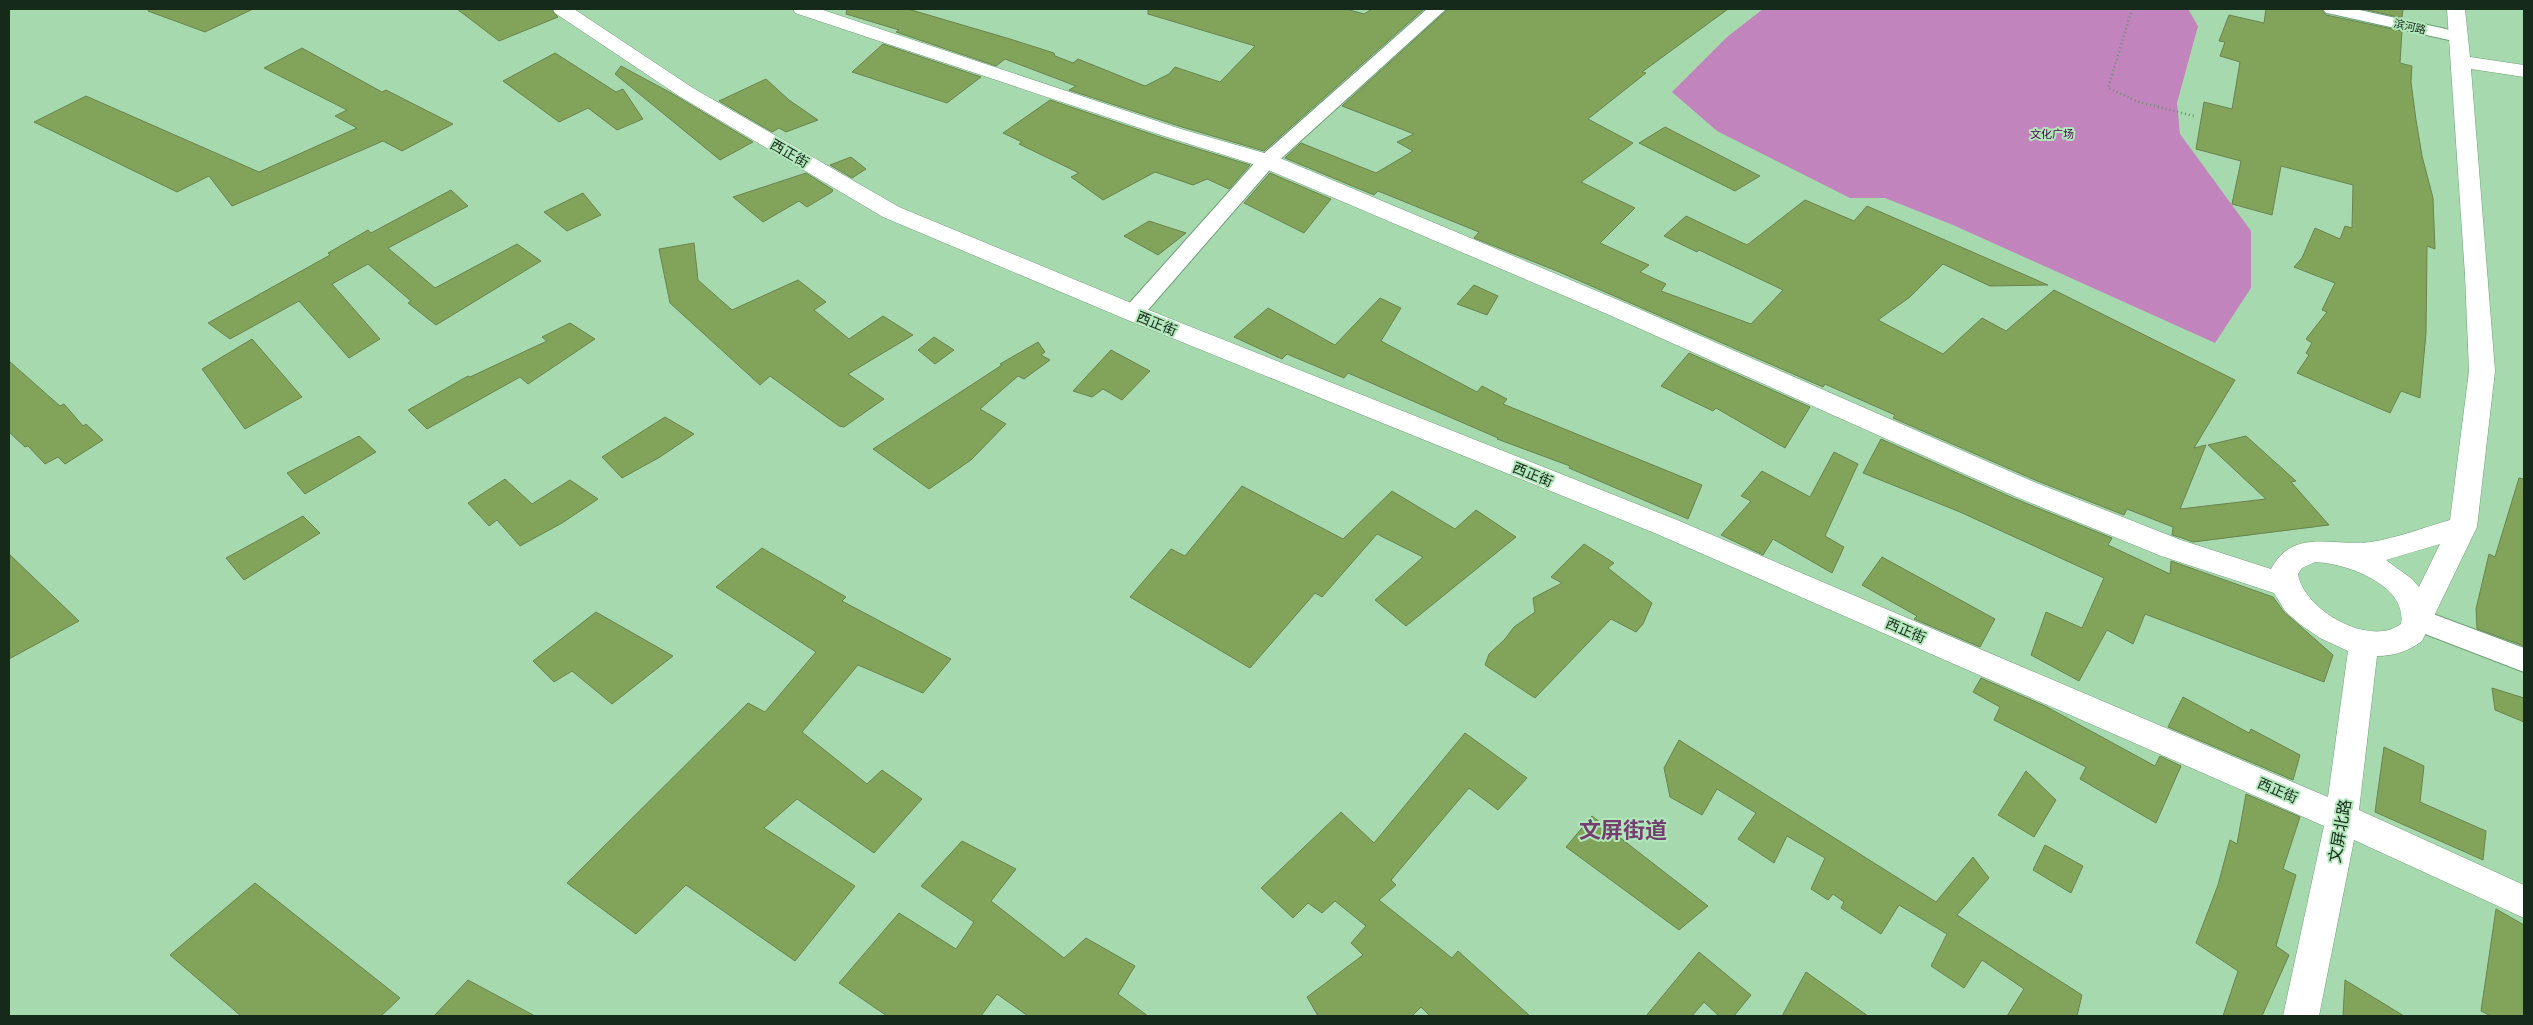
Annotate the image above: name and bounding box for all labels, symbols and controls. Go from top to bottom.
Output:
street label: 滨河路 [2392,16,2428,36]
park label: 文化广场 [2030,127,2074,140]
street label: 西正街 [768,135,812,171]
street label: 西正街 [1134,307,1180,339]
street label: 西正街 [1510,458,1556,490]
street label: 西正街 [1883,614,1929,646]
street label: 西正街 [2255,774,2301,806]
street label: 文屏北路 [2324,798,2354,864]
district label: 文屏街道 [1579,816,1667,843]

